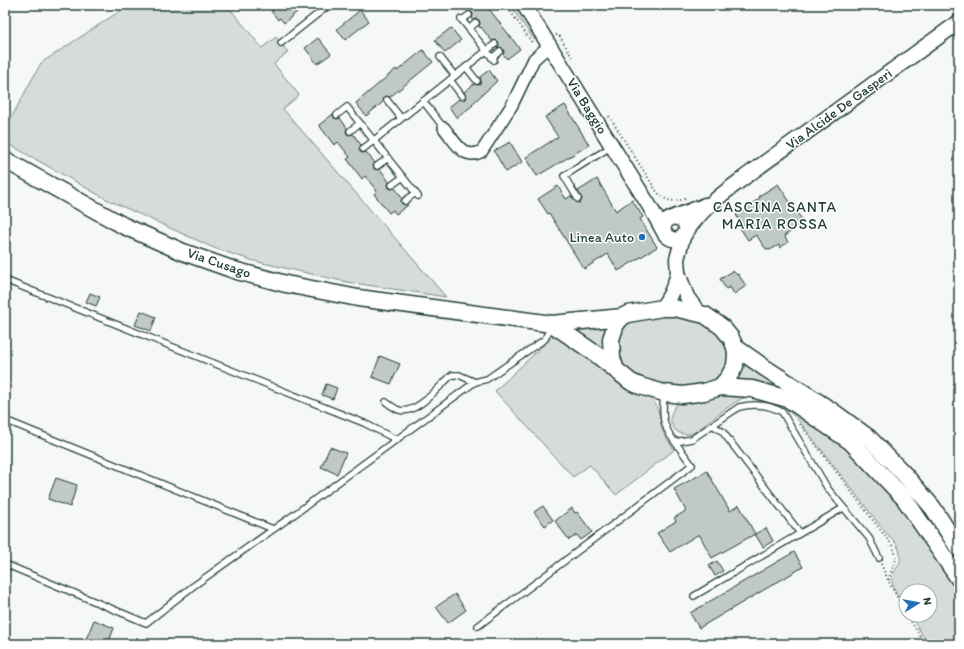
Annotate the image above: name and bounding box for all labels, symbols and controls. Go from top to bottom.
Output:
street label: Via Alcide De Gasperi [783,65,895,153]
street label: Via Baggio [563,75,611,137]
district label: CASCINA SANTA MARIA ROSSA [713,198,837,233]
place label: Linea Auto [569,229,634,246]
marker: Linea Auto [637,232,647,242]
street label: Via Cusago [185,244,253,282]
north arrow [898,583,938,623]
text: N [920,596,934,606]

